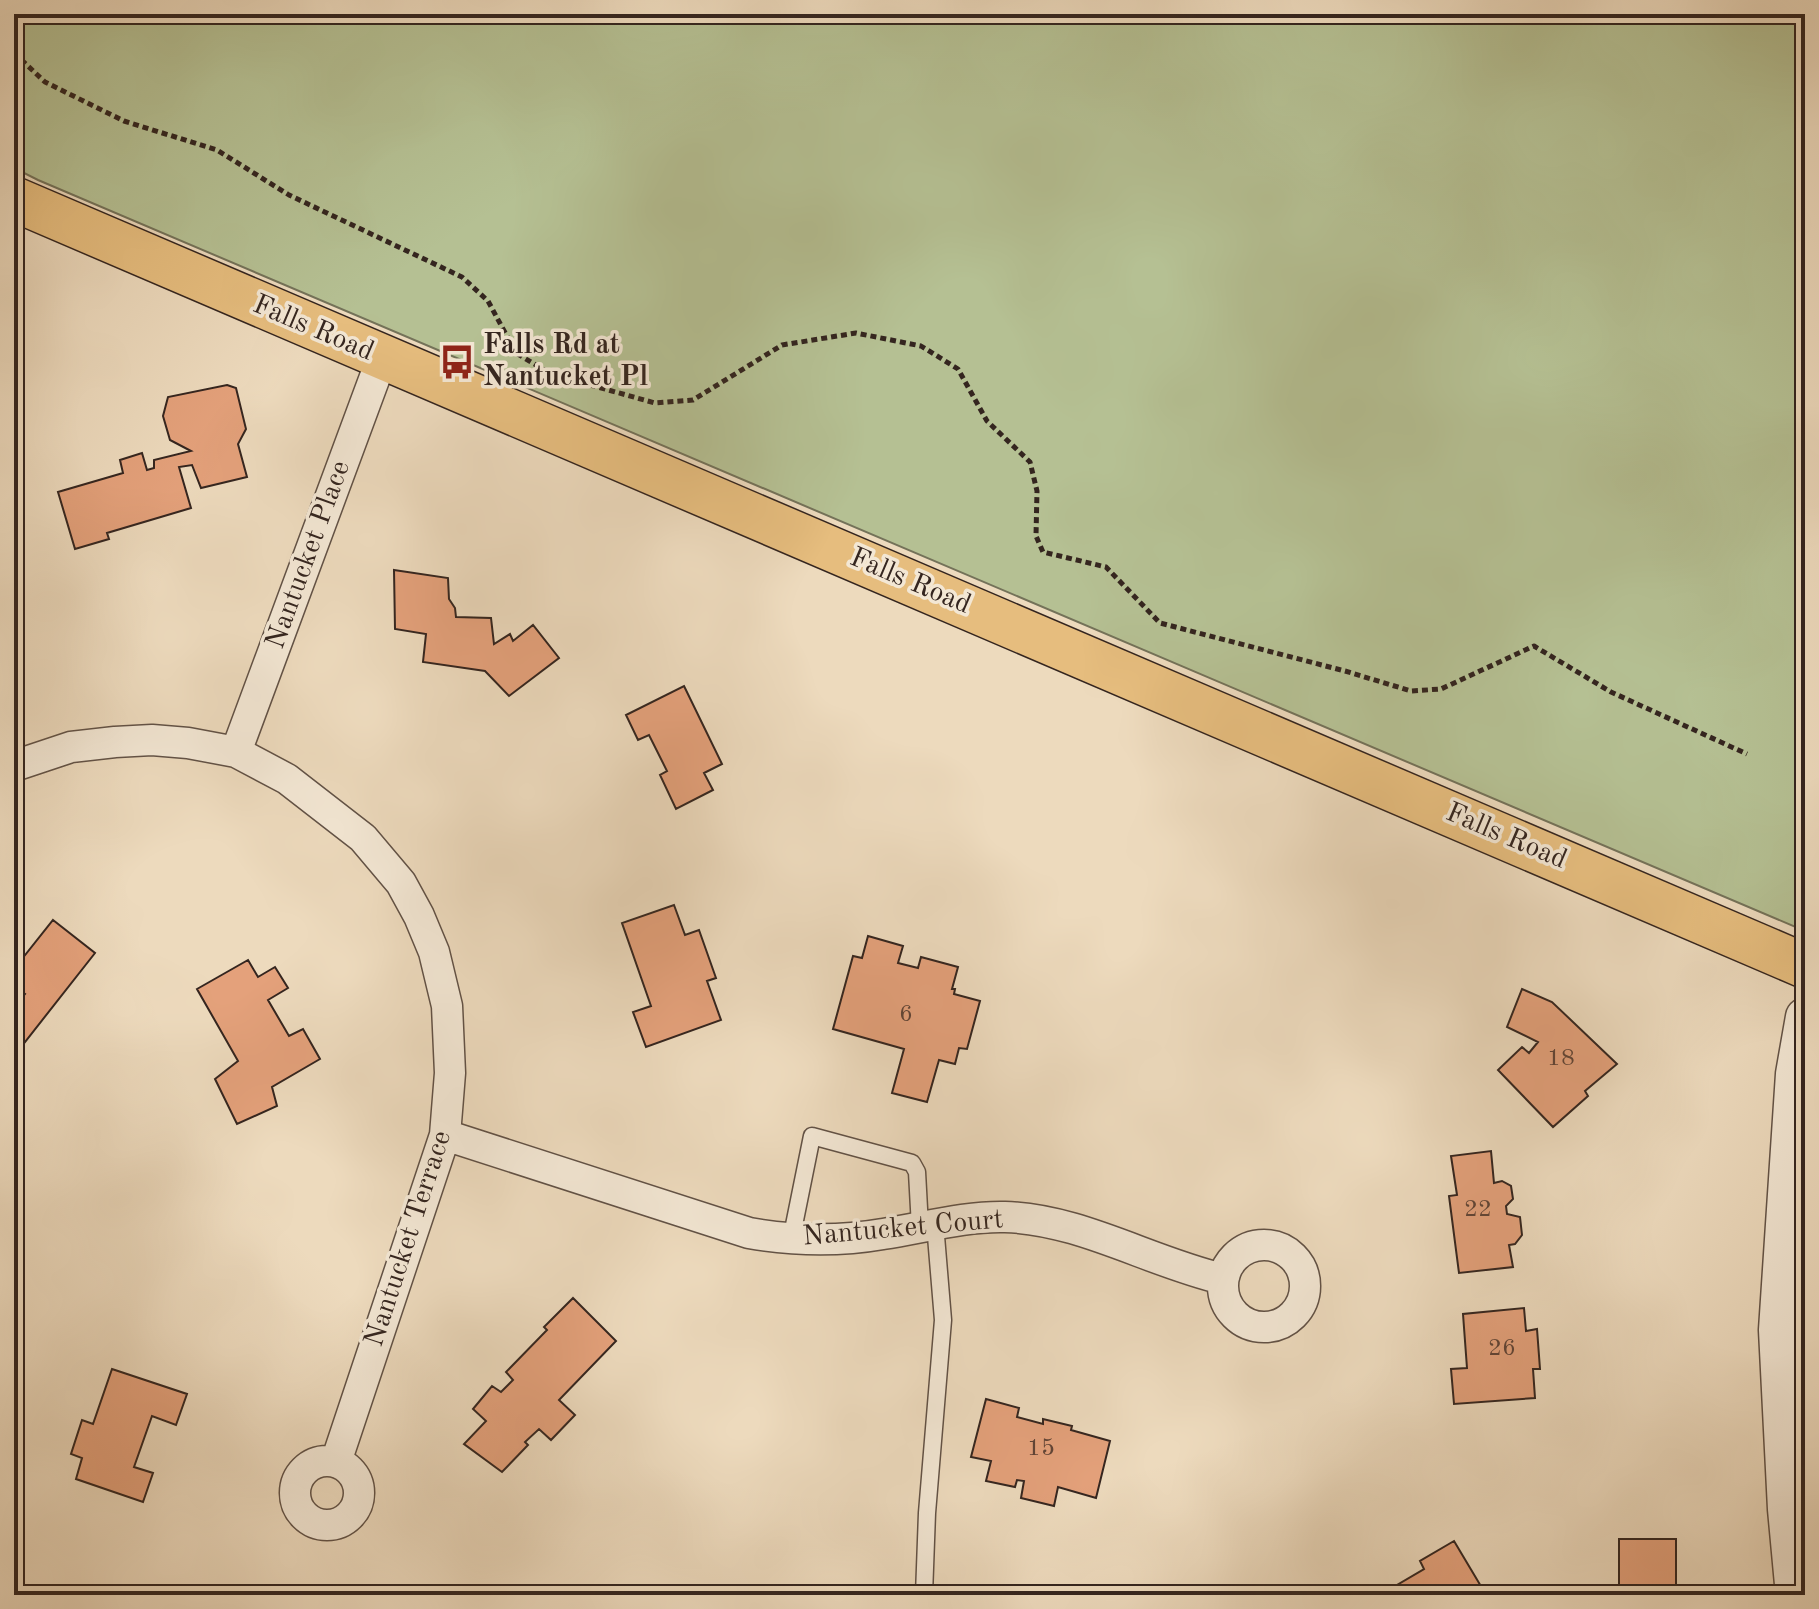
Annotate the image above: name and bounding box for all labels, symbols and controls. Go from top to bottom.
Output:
street label: Falls Road [248,291,378,367]
place label: Falls Rd at Nantucket Pl [483,332,648,392]
bus stop icon: Falls Rd at Nantucket Pl [438,343,476,381]
street label: Nantucket Place [262,457,356,653]
street label: Falls Road [845,544,975,620]
street label: Falls Road [1441,799,1571,875]
house number: 6 [899,1003,913,1027]
house number: 18 [1547,1047,1575,1071]
street label: Nantucket Terrace [361,1127,457,1351]
house number: 22 [1464,1198,1492,1222]
street label: Nantucket Court [801,1206,1005,1252]
house number: 26 [1488,1337,1516,1361]
house number: 15 [1027,1437,1055,1461]

